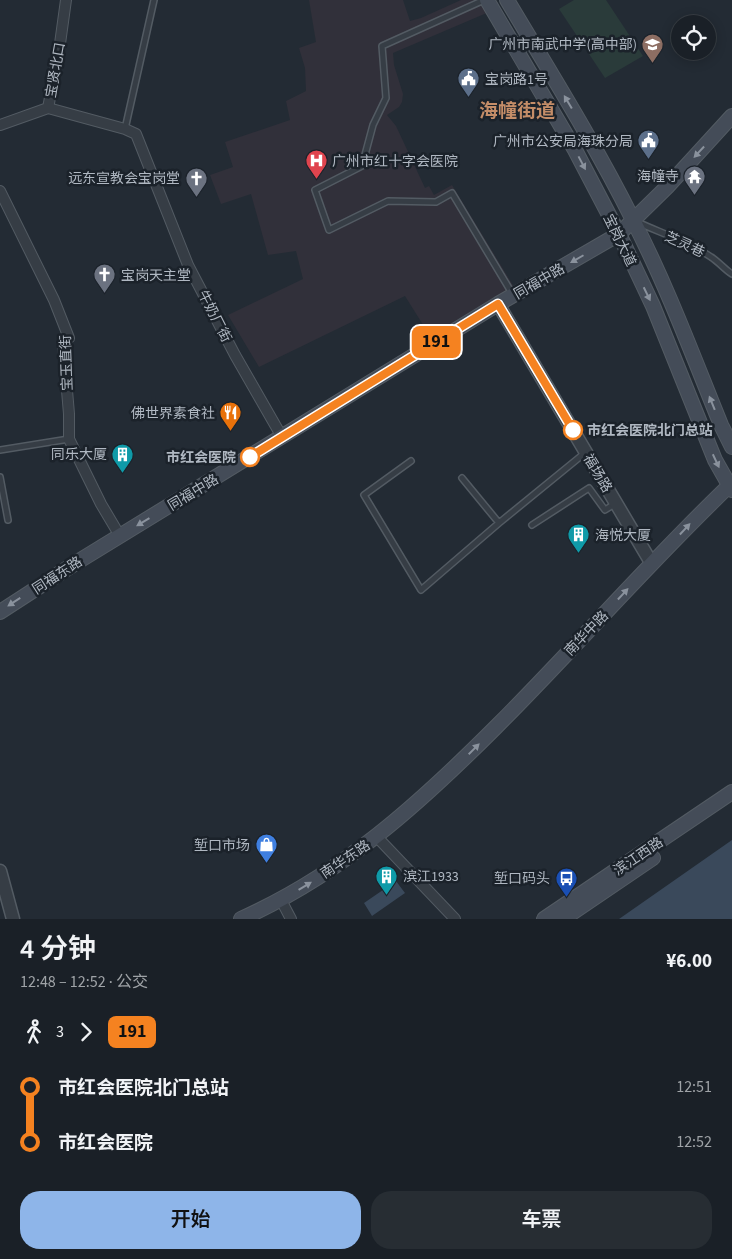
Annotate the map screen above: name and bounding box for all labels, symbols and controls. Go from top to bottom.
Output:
map controls [671,15,716,60]
button: locate [671,15,716,60]
school or university icon: 广州市南武中学(高中部) [641,32,665,63]
place label: 广州市南武中学(高中部) [489,35,637,55]
street label: 宝贤北口 [41,41,71,99]
public building icon: 宝岗路1号 [457,67,481,98]
place label: 宝岗路1号 [485,70,548,90]
one-way arrow [563,95,572,108]
district label: 海幢街道 [479,98,555,125]
public building icon: 广州市公安局海珠分局 [637,129,661,160]
place label: 广州市公安局海珠分局 [493,132,633,152]
one-way arrow [693,146,705,158]
hospital icon: 广州市红十字会医院 [304,149,328,180]
place label: 广州市红十字会医院 [332,152,458,172]
one-way arrow [578,156,586,170]
temple icon: 海幢寺 [683,164,707,195]
church icon: 远东宣教会宝岗堂 [184,166,208,197]
place label: 海幢寺 [637,167,679,187]
place label: 远东宣教会宝岗堂 [68,169,180,189]
street label: 宝岗大道 [598,211,640,270]
street label: 芝灵巷 [661,227,708,263]
one-way arrow [570,254,583,263]
street label: 同福中路 [510,259,569,305]
church icon: 宝岗天主堂 [93,263,117,294]
place label: 宝岗天主堂 [121,266,191,286]
street label: 牛奶厂街 [192,287,236,346]
one-way arrow [643,287,651,301]
line badge: 191 [407,326,465,358]
text: 191 [422,329,450,354]
street label: 宝玉直街 [56,335,78,391]
one-way arrow [708,396,716,410]
restaurant icon: 佛世界素食社 [219,401,243,432]
place label: 佛世界素食社 [131,404,215,424]
marker: 市红会医院北门总站 [563,420,583,440]
place label: 市红会医院北门总站 [587,421,713,441]
building icon: 同乐大厦 [111,442,135,473]
place label: 同乐大厦 [51,445,107,465]
marker: 市红会医院 [240,447,260,467]
place label: 市红会医院 [166,448,236,468]
street label: 福场路 [578,450,617,497]
one-way arrow [712,454,720,468]
street label: 同福中路 [164,470,223,516]
one-way arrow [137,517,150,526]
building icon: 海悦大厦 [567,523,591,554]
one-way arrow [679,523,691,535]
place label: 海悦大厦 [595,526,651,546]
street label: 同福东路 [29,552,86,599]
one-way arrow [617,589,629,601]
one-way arrow [8,598,21,607]
street label: 南华中路 [560,607,613,661]
one-way arrow [468,743,480,755]
shop icon: 堑口市场 [254,833,278,864]
street label: 滨江西路 [610,833,667,881]
place label: 堑口市场 [194,836,250,856]
street label: 南华东路 [317,836,374,884]
building icon: 滨江1933 [375,864,399,895]
bus stop icon: 堑口码头 [554,866,578,897]
place label: 滨江1933 [403,867,459,887]
place label: 堑口码头 [494,869,550,889]
one-way arrow [298,881,311,890]
text: 4 分钟 [20,929,96,969]
text: ¥6.00 [666,948,712,975]
text: 12:48 – 12:52 · 公交 [20,971,148,993]
icon: walk [20,1018,48,1046]
icon: forward [72,1018,100,1046]
text: 191 [118,1019,146,1044]
text: 3 [56,1021,64,1043]
text: 市红会医院北门总站 [58,1075,229,1102]
text: 12:51 [676,1076,712,1098]
text: 市红会医院 [58,1130,153,1157]
text: 12:52 [676,1131,712,1153]
button: 开始 [20,1191,361,1249]
button: 车票 [371,1191,712,1249]

